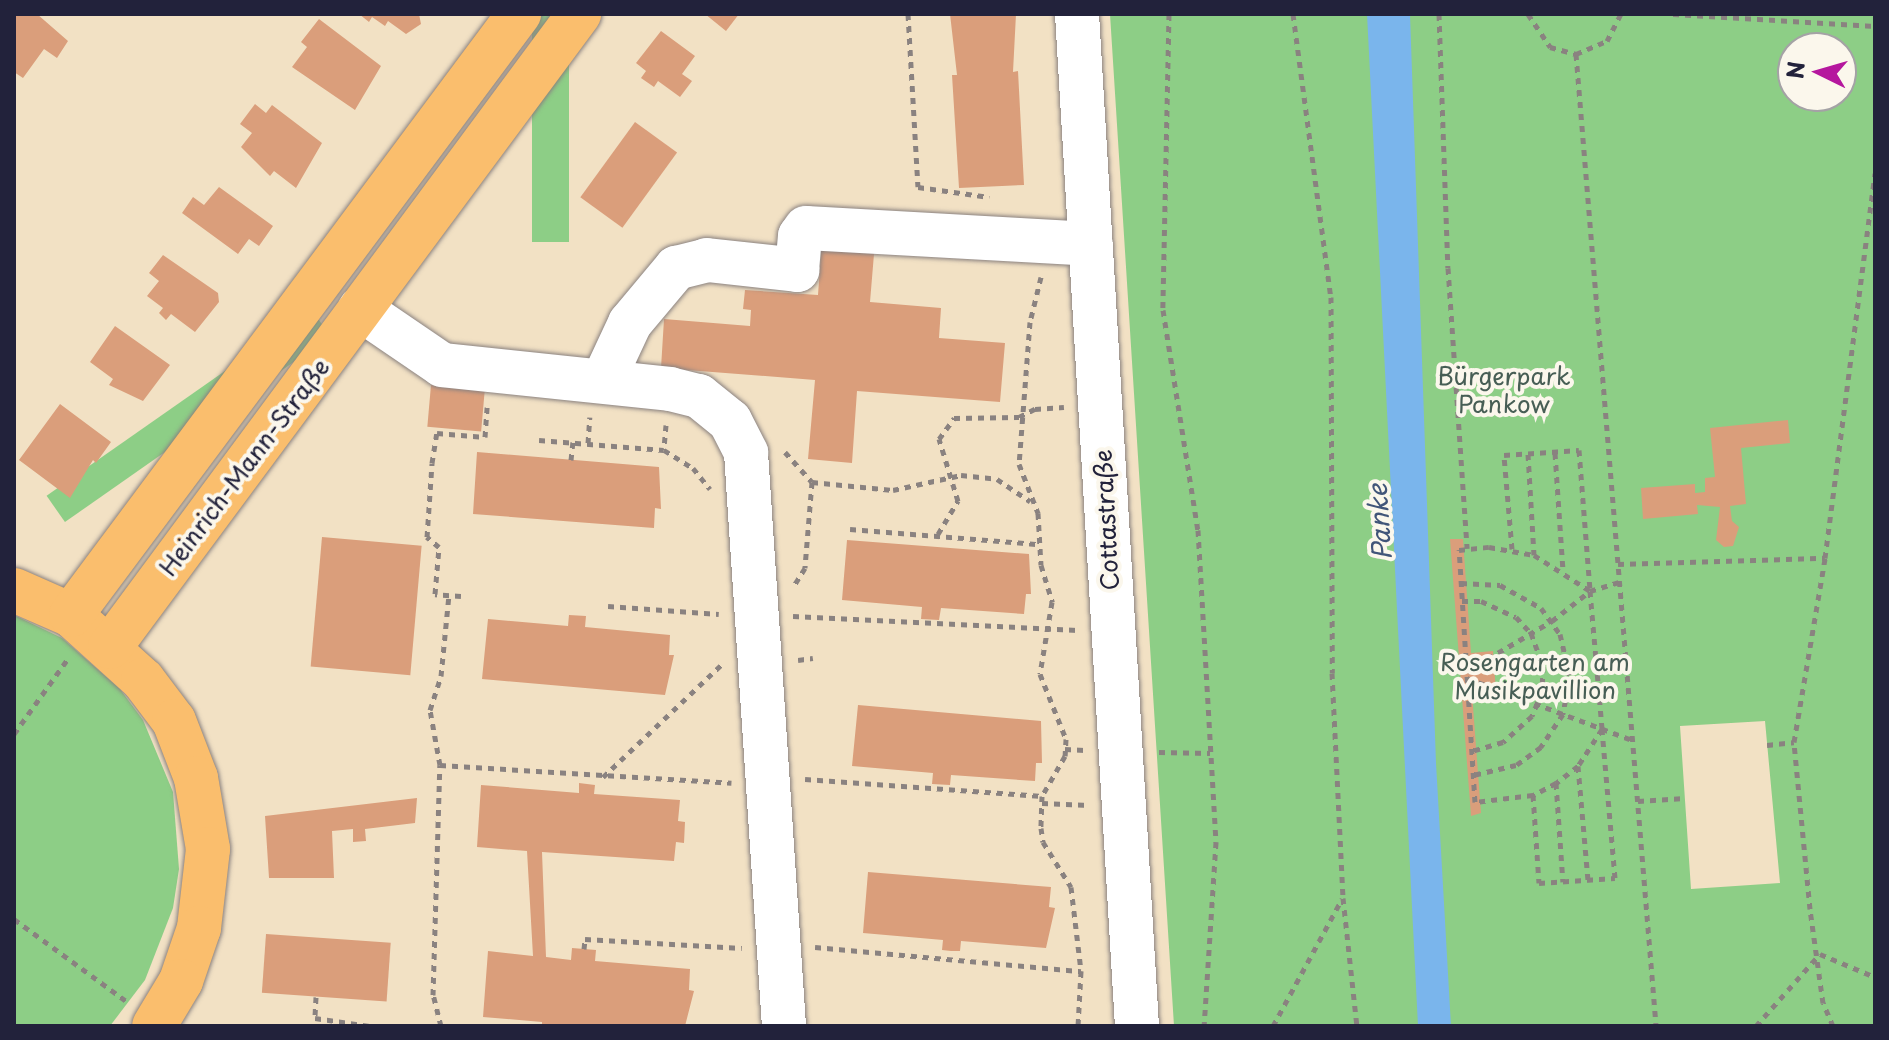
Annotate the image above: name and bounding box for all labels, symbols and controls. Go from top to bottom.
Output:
north arrow [1777,32,1857,112]
text: N [1777,60,1812,80]
street label: Heinrich-Mann-Straße [153,353,335,581]
park label: Bürgerpark Pankow [1437,362,1571,418]
street label: Cottastraße [1088,449,1124,591]
water label: Panke [1361,483,1397,561]
park label: Rosengarten am Musikpavillion [1440,648,1630,704]

